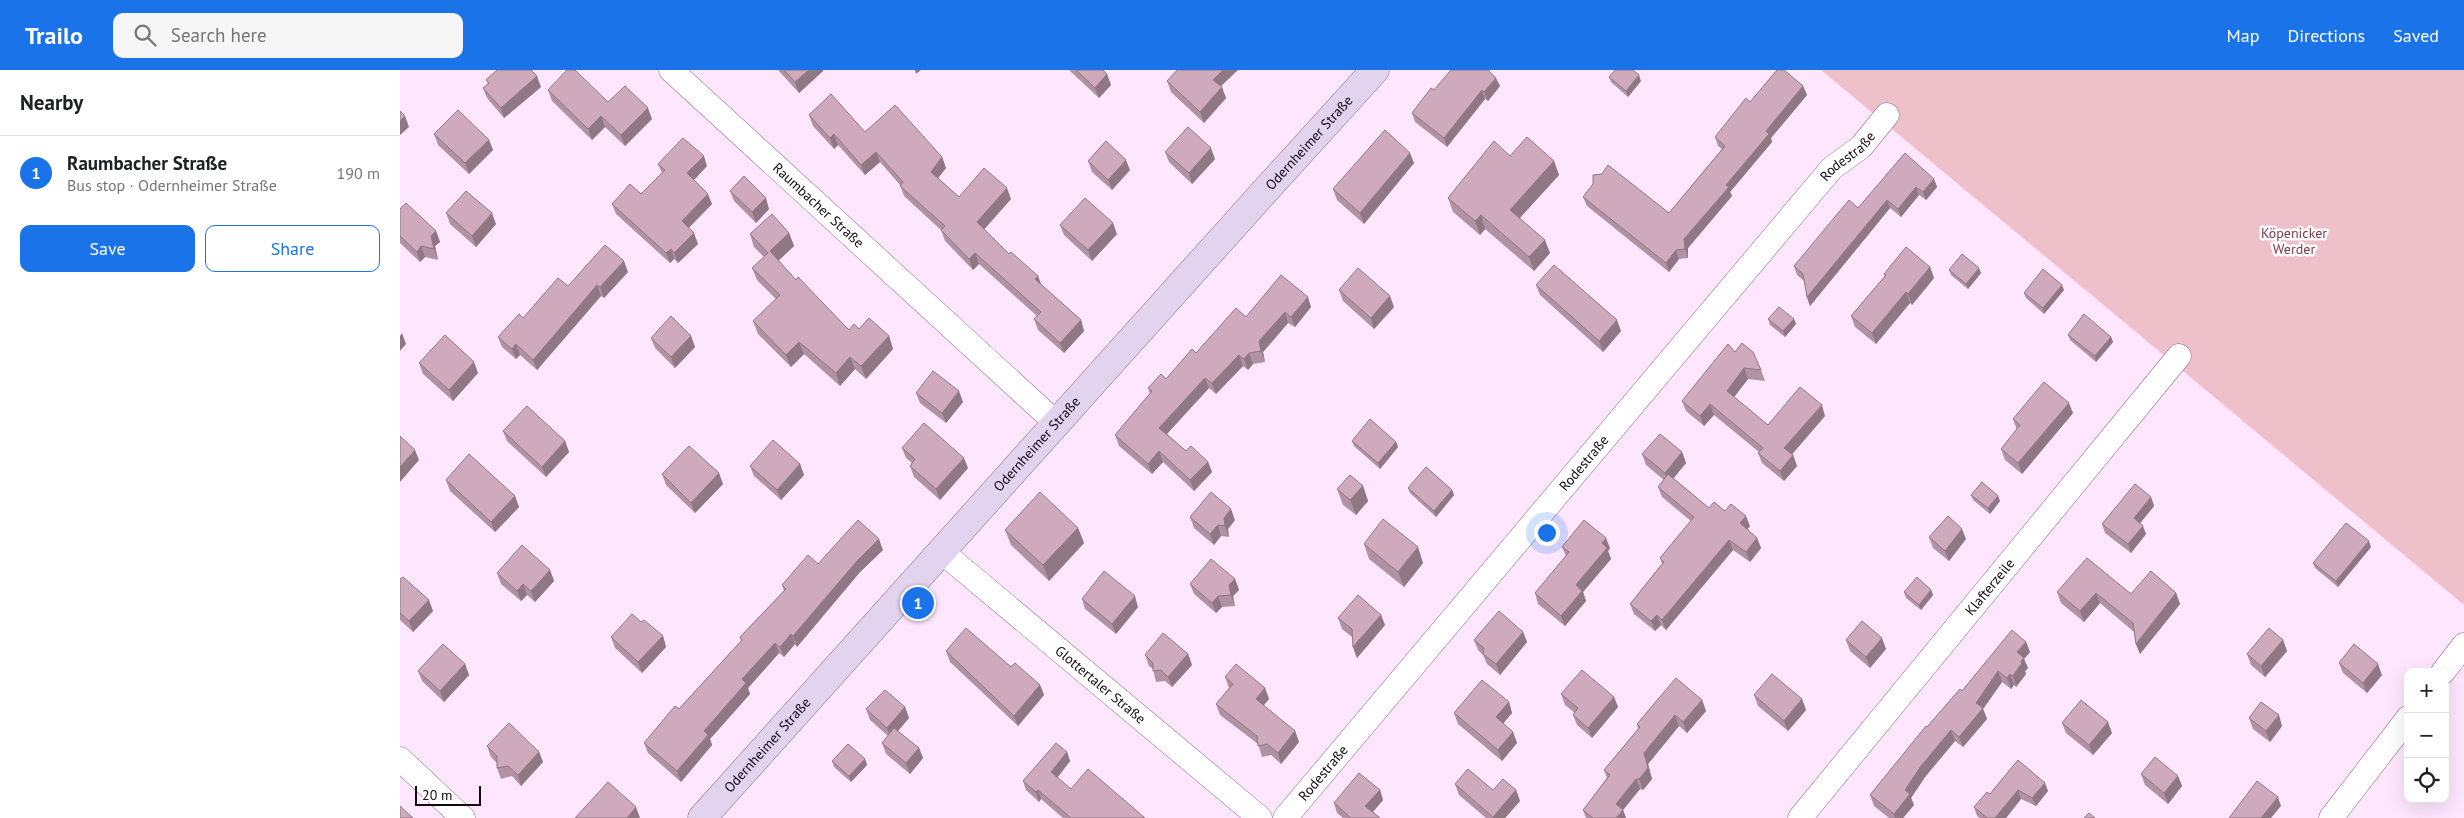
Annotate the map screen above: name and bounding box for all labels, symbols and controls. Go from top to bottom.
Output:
search box [113,13,463,58]
text: Trailo [25,20,83,51]
icon: search [131,21,159,49]
text: Search here [171,23,267,47]
text: Map [2227,24,2259,47]
text: Directions [2287,24,2365,47]
text: Saved [2393,24,2439,47]
text: Nearby [20,89,83,116]
street label: Odernheimer Straße [1261,92,1356,194]
street label: Rodestraße [1816,128,1879,185]
text: Raumbacher Straße [67,151,227,175]
street label: Raumbacher Straße [769,159,868,251]
text: 1 [31,163,41,183]
text: 190 m [337,163,380,183]
text: Bus stop · Odernheimer Straße [67,175,277,195]
park label: Köpenicker Werder [2261,224,2327,258]
button: Save [20,225,195,272]
button: Share [205,225,380,272]
street label: Odernheimer Straße [989,393,1084,495]
street label: Rodestraße [1555,431,1612,495]
your location [1534,520,1560,546]
street label: Klafterzeile [1961,555,2018,619]
pin: 1 [902,584,934,622]
street label: Glottertaler Straße [1052,641,1149,728]
map controls [2404,668,2449,803]
button: + [2404,668,2449,713]
street label: Odernheimer Straße [720,694,814,796]
button: − [2404,713,2449,758]
street label: Rodestraße [1294,741,1352,805]
button: locate [2404,758,2449,803]
scale bar [415,783,481,806]
text: 20 m [422,786,452,804]

